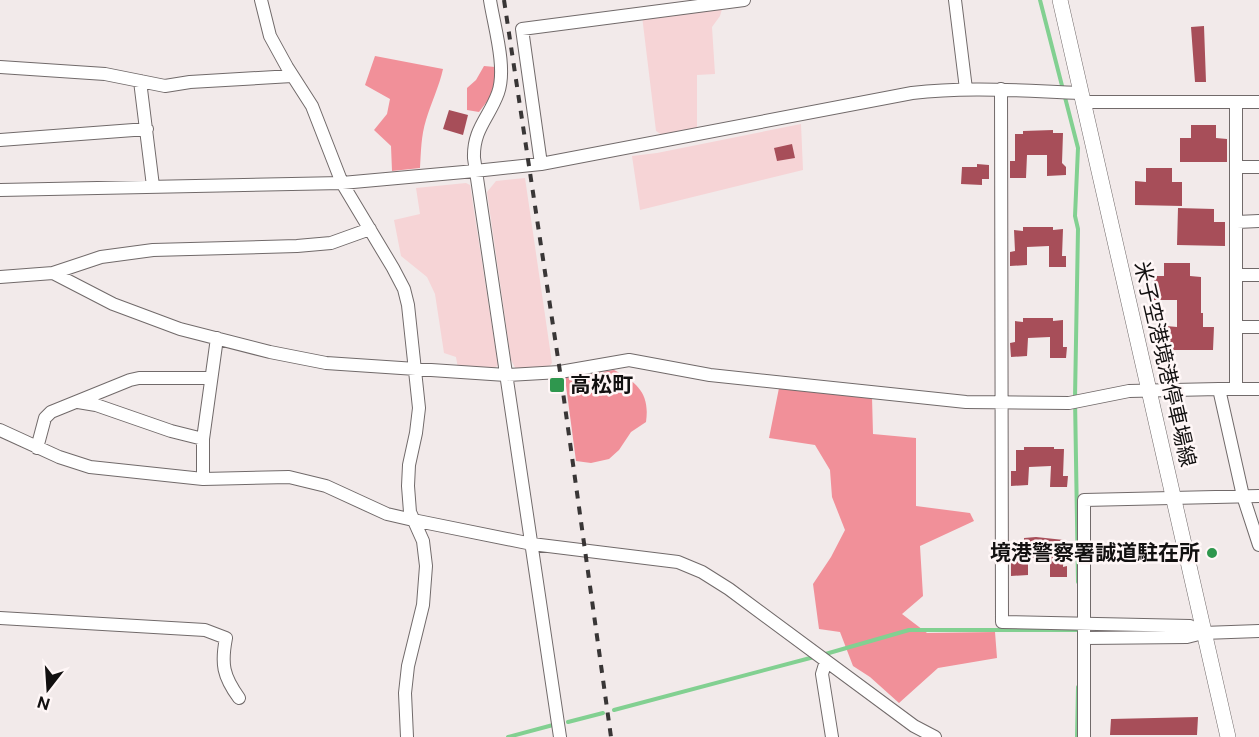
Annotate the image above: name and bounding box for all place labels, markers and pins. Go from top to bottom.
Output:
place label: 高松町 [570,372,633,397]
marker: 高松町 [548,376,566,394]
place label: 境港警察署誠道駐在所 [990,540,1200,565]
marker: 境港警察署誠道駐在所 [1205,546,1219,560]

